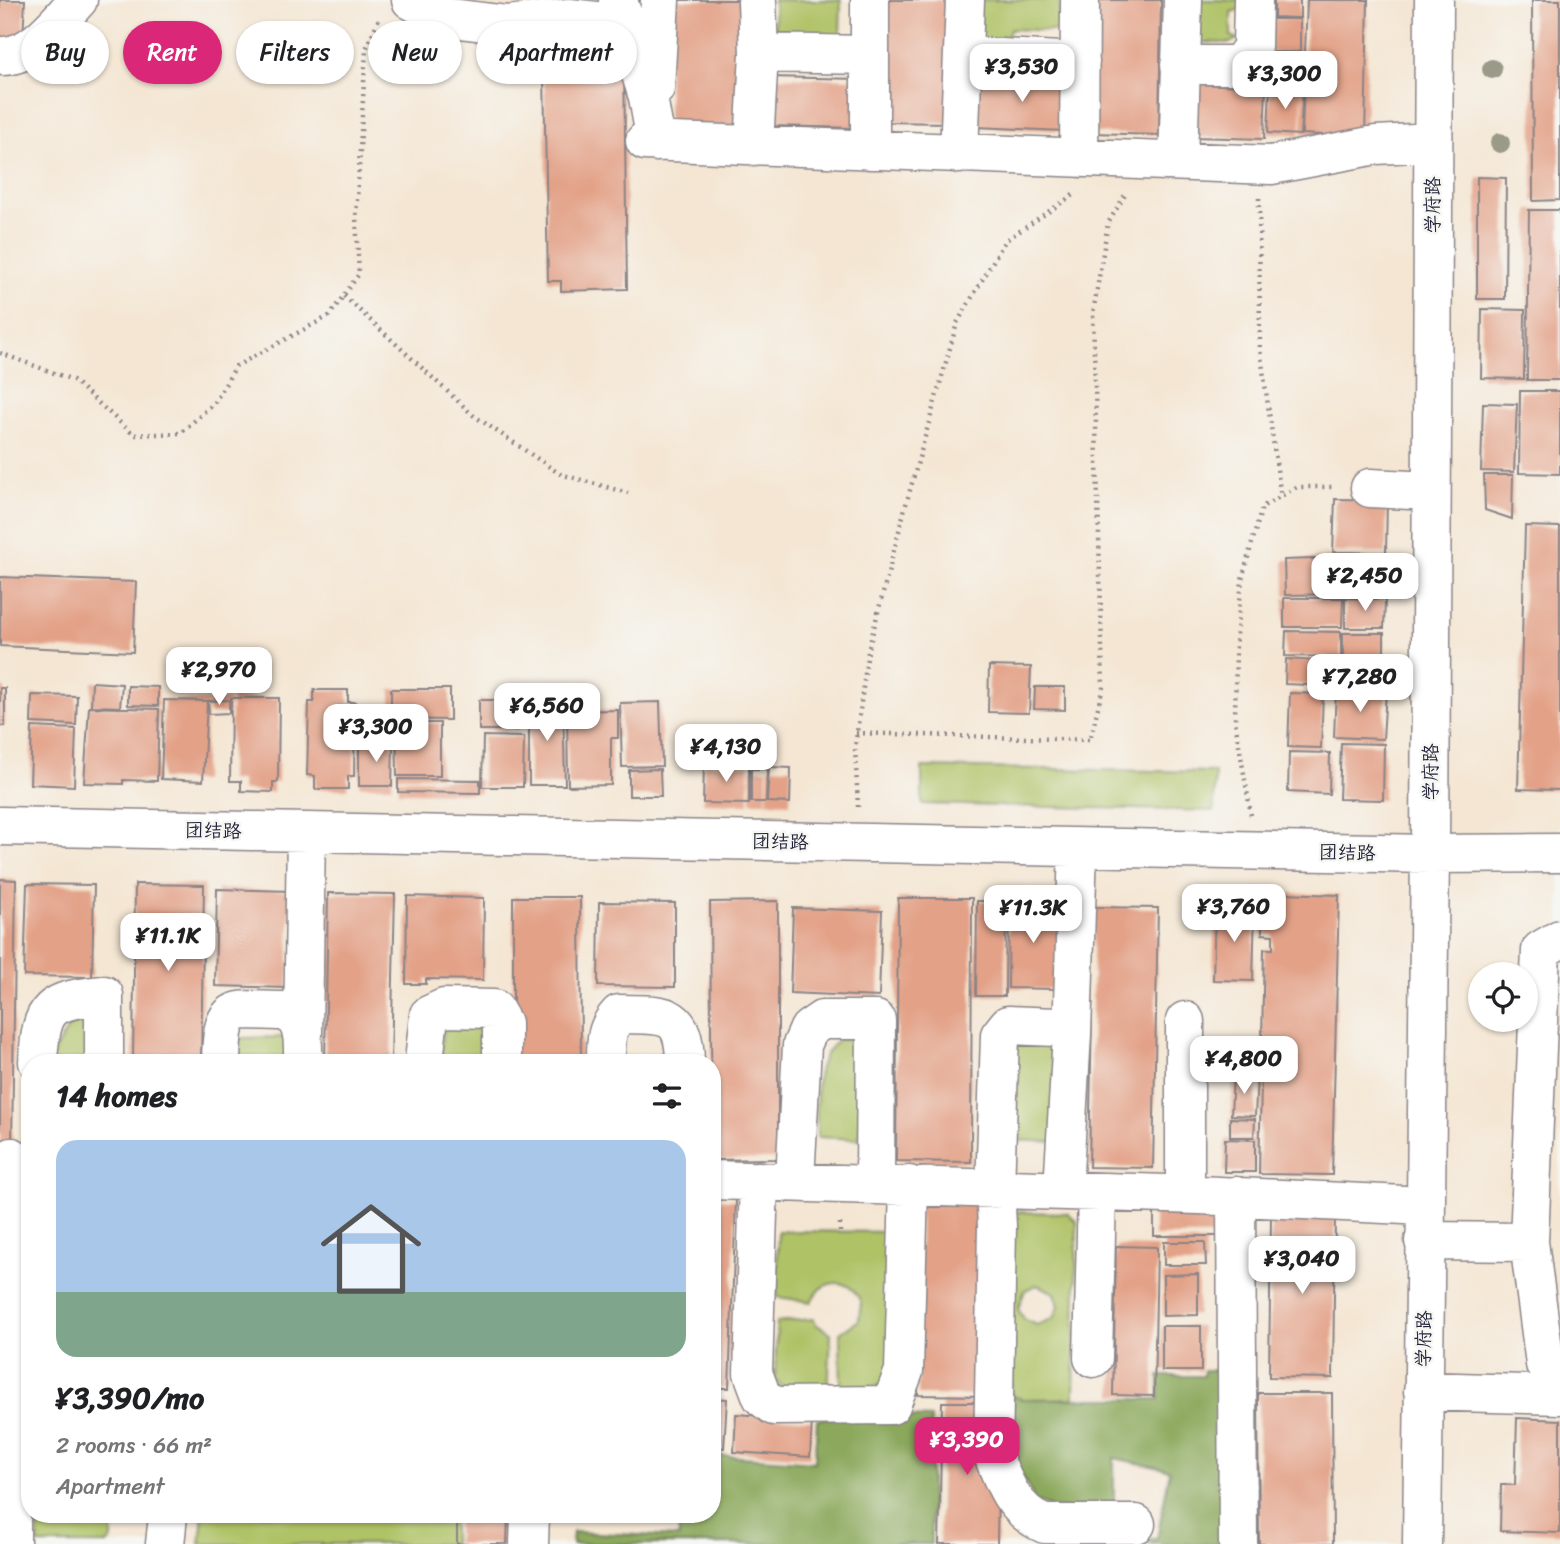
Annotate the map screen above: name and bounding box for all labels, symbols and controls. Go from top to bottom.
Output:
chip: Buy [21,21,109,84]
chip: Rent [123,21,222,84]
chip: Filters [236,21,354,84]
chip: New [368,21,462,84]
chip: Apartment [476,21,637,84]
pin: ¥3,530 [965,44,1079,104]
text: ¥3,530 [986,46,1058,87]
pin: ¥3,300 [1228,52,1342,111]
text: ¥3,300 [1248,53,1322,94]
street label: 学府路 [1416,176,1449,234]
pin: ¥2,450 [1308,554,1422,613]
text: ¥2,450 [1327,555,1403,596]
pin: ¥2,970 [162,648,276,707]
text: ¥2,970 [182,649,256,690]
pin: ¥7,280 [1303,654,1417,714]
text: ¥7,280 [1323,656,1397,697]
pin: ¥6,560 [490,684,604,743]
text: ¥6,560 [510,685,584,726]
pin: ¥3,300 [319,704,433,764]
text: ¥3,300 [339,706,413,747]
pin: ¥4,130 [669,724,783,784]
text: ¥4,130 [691,726,761,767]
street label: 学府路 [1414,743,1447,801]
street label: 团结路 [184,814,242,847]
street label: 团结路 [751,825,809,858]
street label: 团结路 [1318,836,1376,869]
pin: ¥3,760 [1177,884,1291,944]
pin: ¥11.3K [976,886,1090,945]
text: ¥3,760 [1198,886,1270,927]
text: ¥11.3K [1000,887,1066,928]
pin: ¥11.1K [111,914,225,973]
text: ¥11.1K [136,915,200,956]
map controls [1468,962,1538,1032]
button: locate [1468,962,1538,1032]
pin: ¥4,800 [1187,1036,1301,1096]
text: ¥4,800 [1206,1038,1282,1079]
text: 14 homes [56,1069,177,1123]
icon: filters [648,1077,686,1115]
icon: home [308,1186,434,1312]
pin: ¥3,040 [1245,1236,1359,1296]
text: ¥3,040 [1264,1238,1340,1279]
street label: 学府路 [1407,1310,1440,1368]
text: ¥3,390/mo [56,1371,204,1425]
pin: ¥3,390 [910,1418,1024,1477]
text: ¥3,390 [931,1419,1003,1460]
text: 2 rooms · 66 m² [56,1425,212,1466]
text: Apartment [56,1466,165,1507]

